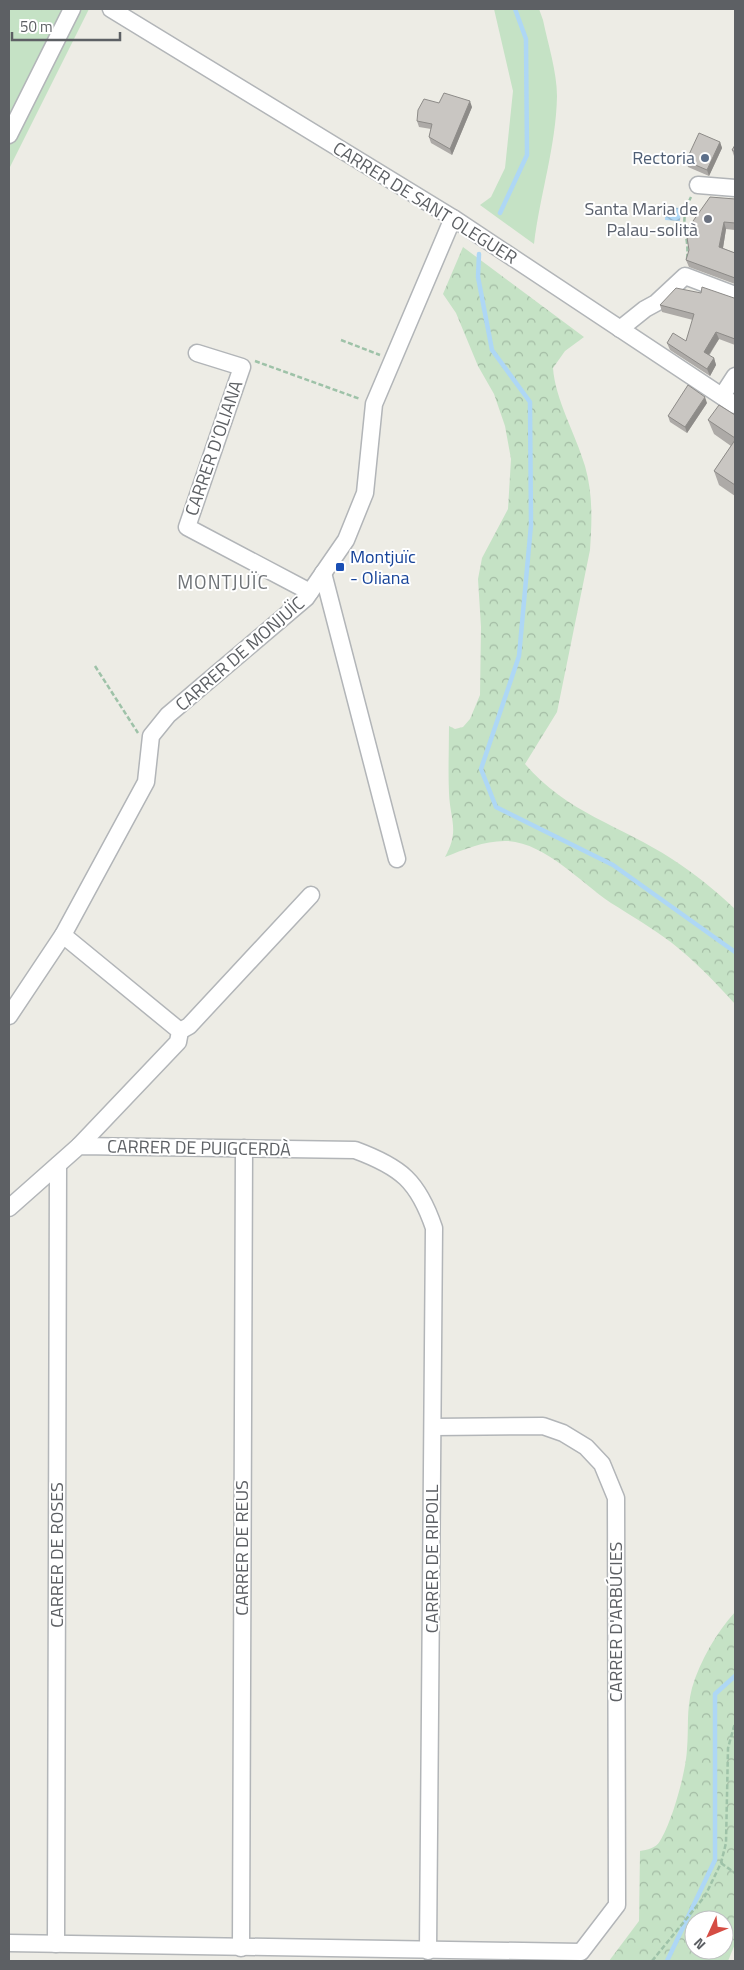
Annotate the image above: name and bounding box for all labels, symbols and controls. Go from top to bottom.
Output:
scale bar [12,10,120,42]
text: 50 m [20,15,53,38]
street label: CARRER DE SANT OLEGUER [328,135,523,271]
place label: Rectoria [632,144,695,171]
marker: Rectoria [699,152,711,164]
place label: Santa Maria de Palau-solità [584,195,698,243]
marker: Santa Maria de Palau-solità [702,213,714,225]
street label: CARRER D'OLIANA [178,376,249,519]
place label: Montjuïc - Oliana [350,543,416,591]
marker: Montjuïc - Oliana [334,561,346,573]
district label: MONTJUÏC [177,567,269,596]
street label: CARRER DE MONJUÏC [169,590,310,717]
street label: CARRER DE PUIGCERDÀ [107,1132,291,1163]
street label: CARRER DE REUS [228,1480,255,1616]
street label: CARRER DE ROSES [43,1482,70,1628]
street label: CARRER DE RIPOLL [418,1484,445,1633]
street label: CARRER D'ARBÚCIES [602,1542,629,1702]
north arrow [684,1910,734,1960]
text: N [688,1934,710,1955]

